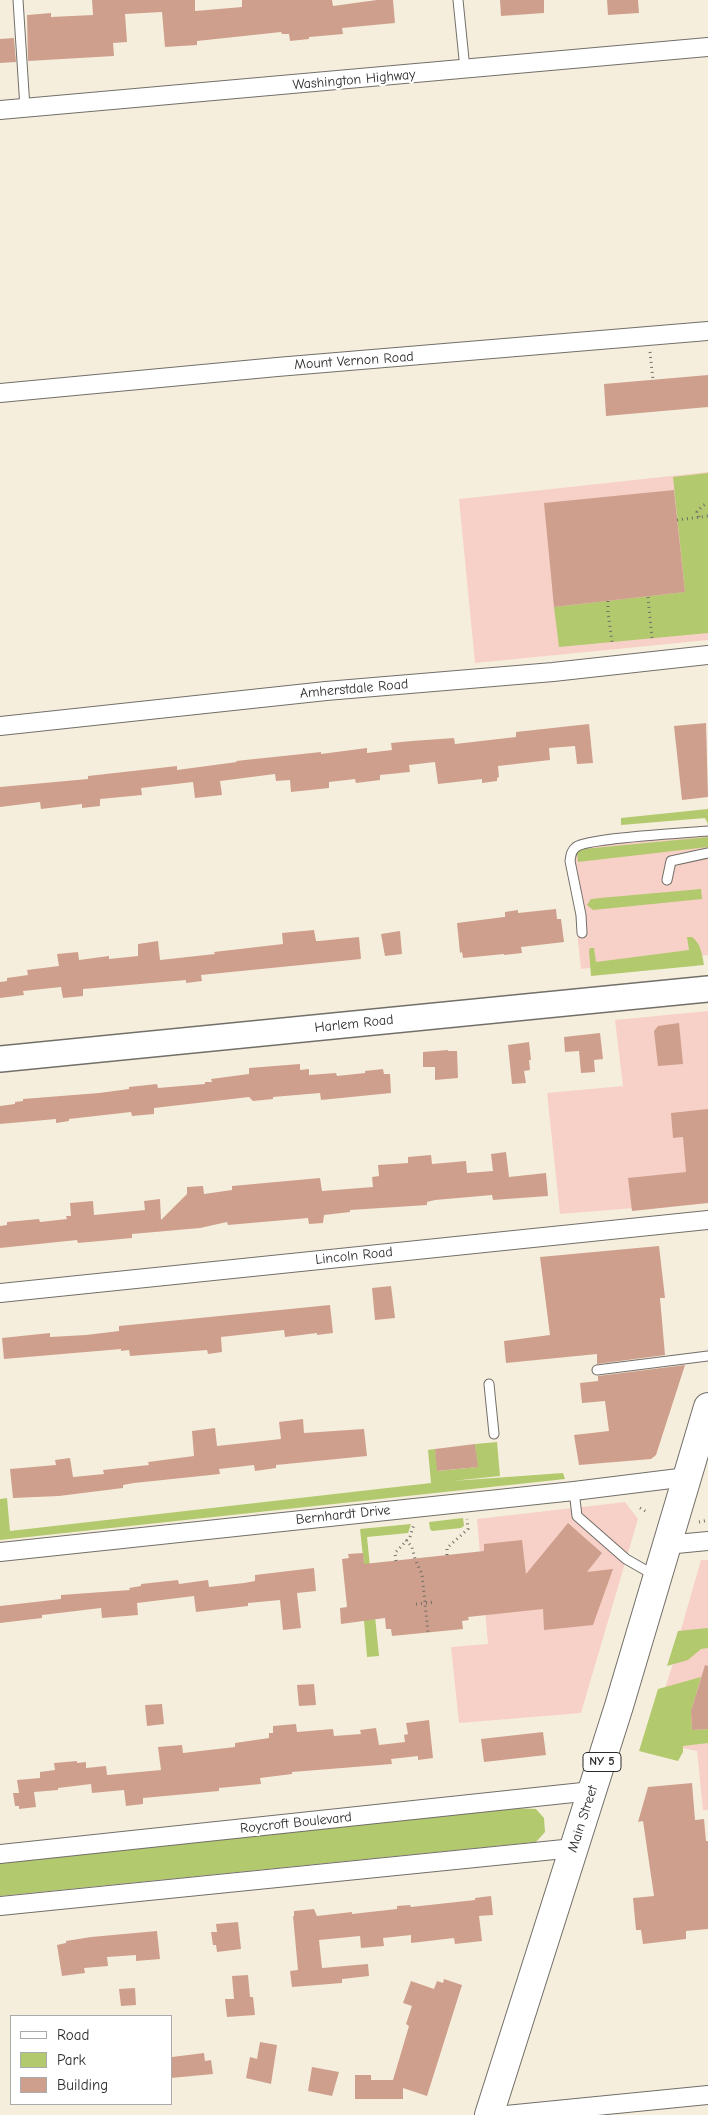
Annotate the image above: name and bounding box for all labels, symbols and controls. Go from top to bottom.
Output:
street label: Washington Highway [292,66,416,94]
street label: Mount Vernon Road [294,348,414,374]
street label: Amherstdale Road [299,676,409,702]
street label: Harlem Road [314,1011,394,1037]
street label: Lincoln Road [314,1244,394,1268]
street label: Bernhardt Drive [295,1502,391,1528]
road number: NY 5 [583,1752,621,1771]
street label: Main Street [564,1783,602,1855]
street label: Roycroft Boulevard [239,1809,353,1837]
legend [10,2015,172,2105]
text: Road [57,2026,89,2044]
text: Park [57,2051,86,2069]
text: Building [57,2076,108,2094]

